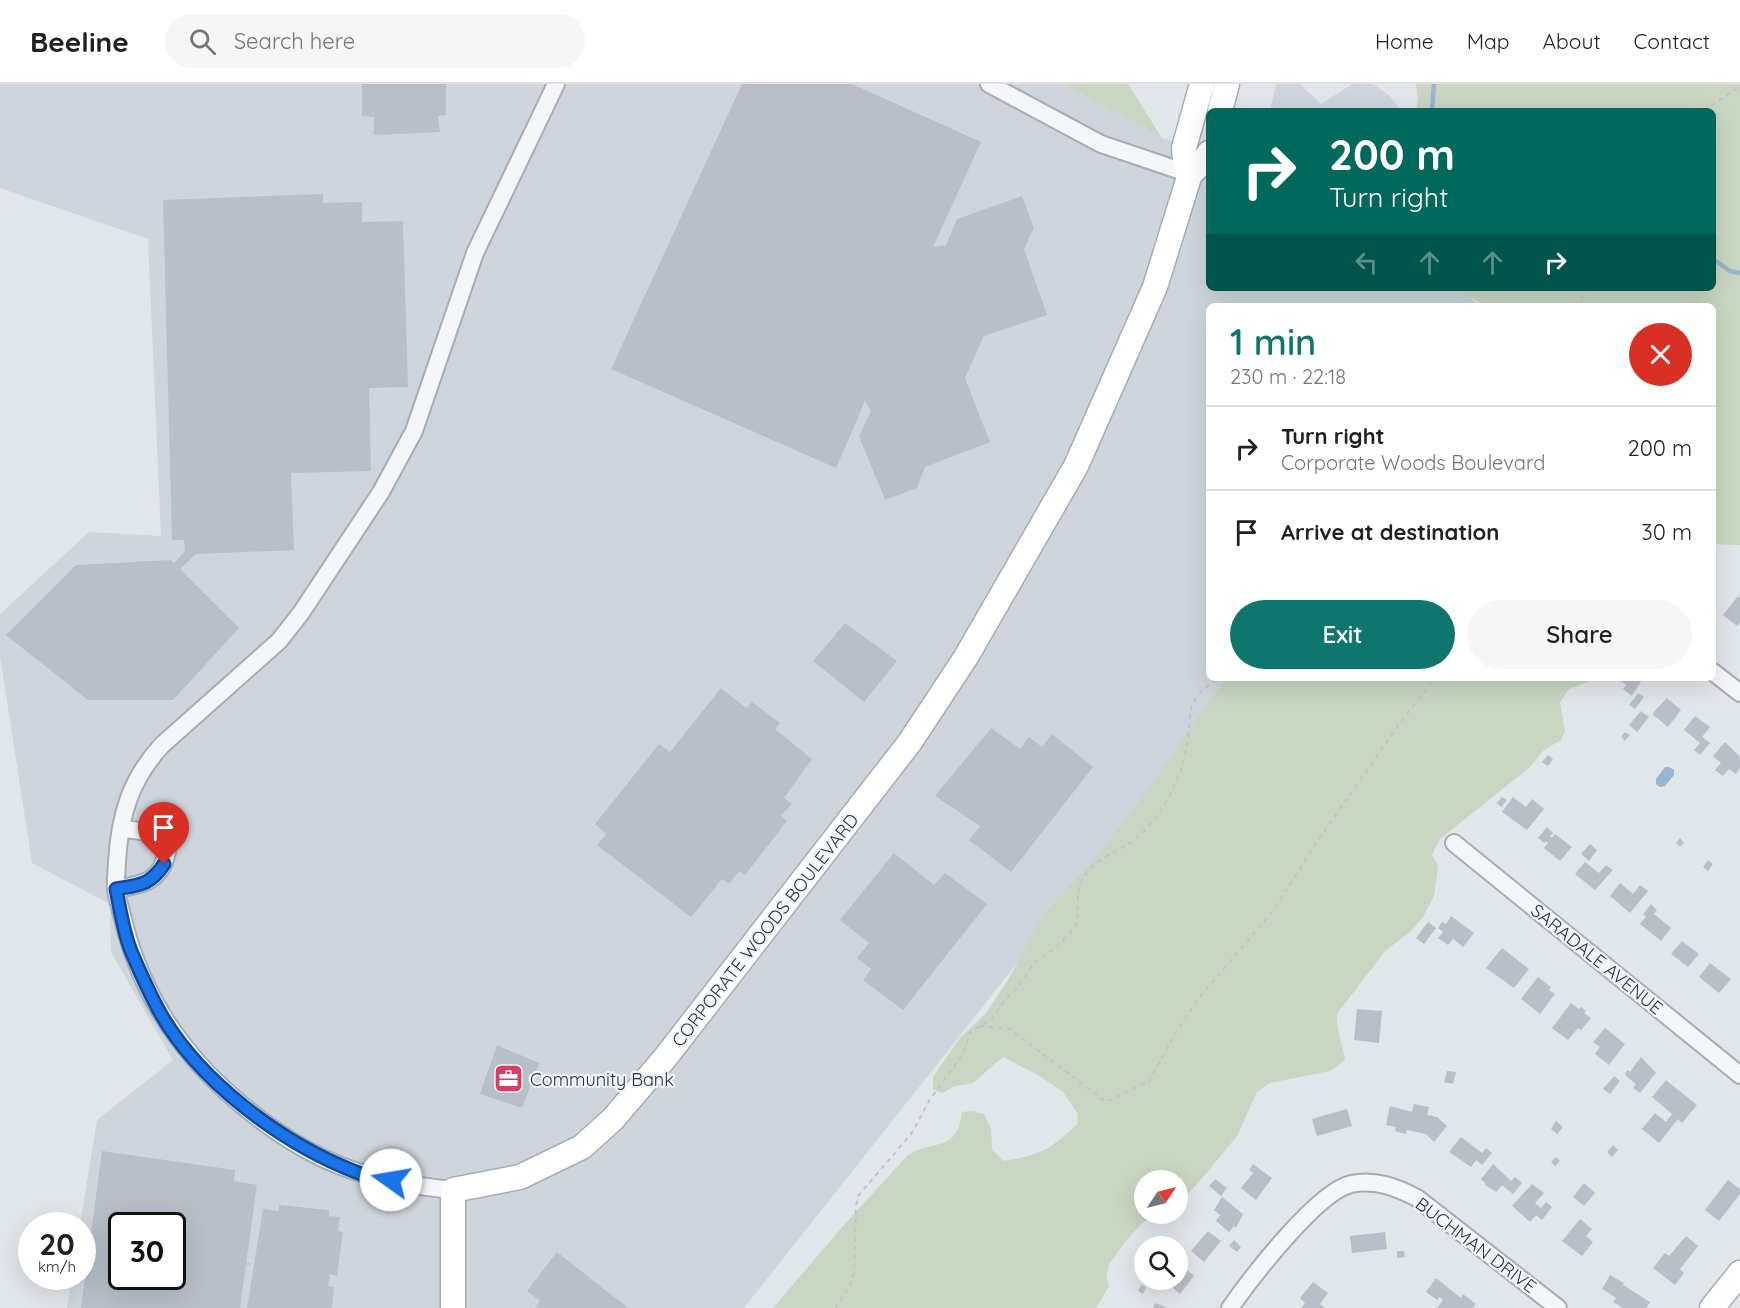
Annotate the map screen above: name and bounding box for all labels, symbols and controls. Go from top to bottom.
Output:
search box [165,14,585,68]
text: Beeline [30,24,129,59]
icon: search [186,25,219,58]
text: Search here [234,27,355,55]
text: Home [1375,28,1434,54]
text: Map [1467,28,1510,54]
text: About [1543,28,1601,54]
text: Contact [1634,28,1710,54]
text: 200 m [1329,128,1455,181]
icon: right [1230,132,1308,210]
text: Turn right [1329,180,1448,214]
icon: left [1350,246,1383,279]
icon: ahead [1413,246,1446,279]
icon: ahead [1476,246,1509,279]
icon: right [1539,246,1572,279]
text: 1 min [1230,319,1316,364]
button: close [1629,323,1692,386]
text: 230 m · 22:18 [1230,364,1346,389]
text: Turn right [1281,422,1385,450]
icon: right [1230,432,1263,465]
text: 200 m [1628,434,1692,462]
text: Corporate Woods Boulevard [1281,450,1545,475]
icon: arrive [1230,516,1263,549]
text: Arrive at destination [1281,518,1499,546]
text: 30 m [1641,518,1692,546]
button: Exit [1230,600,1455,669]
button: Share [1467,600,1692,669]
pin [138,802,189,864]
street label: CORPORATE WOODS BOULEVARD [667,809,863,1051]
icon: arrive [147,811,180,844]
street label: SARADALE AVENUE [1526,899,1668,1019]
office icon: Community Bank [493,1063,525,1095]
place label: Community Bank [530,1068,674,1091]
position arrow [359,1148,423,1212]
north arrow [1134,1170,1188,1224]
map controls [1134,1170,1188,1290]
street label: BUCHMAN DRIVE [1411,1192,1541,1298]
speed limit sign: 30 [108,1212,186,1290]
text: 20 [39,1225,75,1263]
button: search [1134,1236,1188,1290]
text: km/h [38,1257,76,1276]

